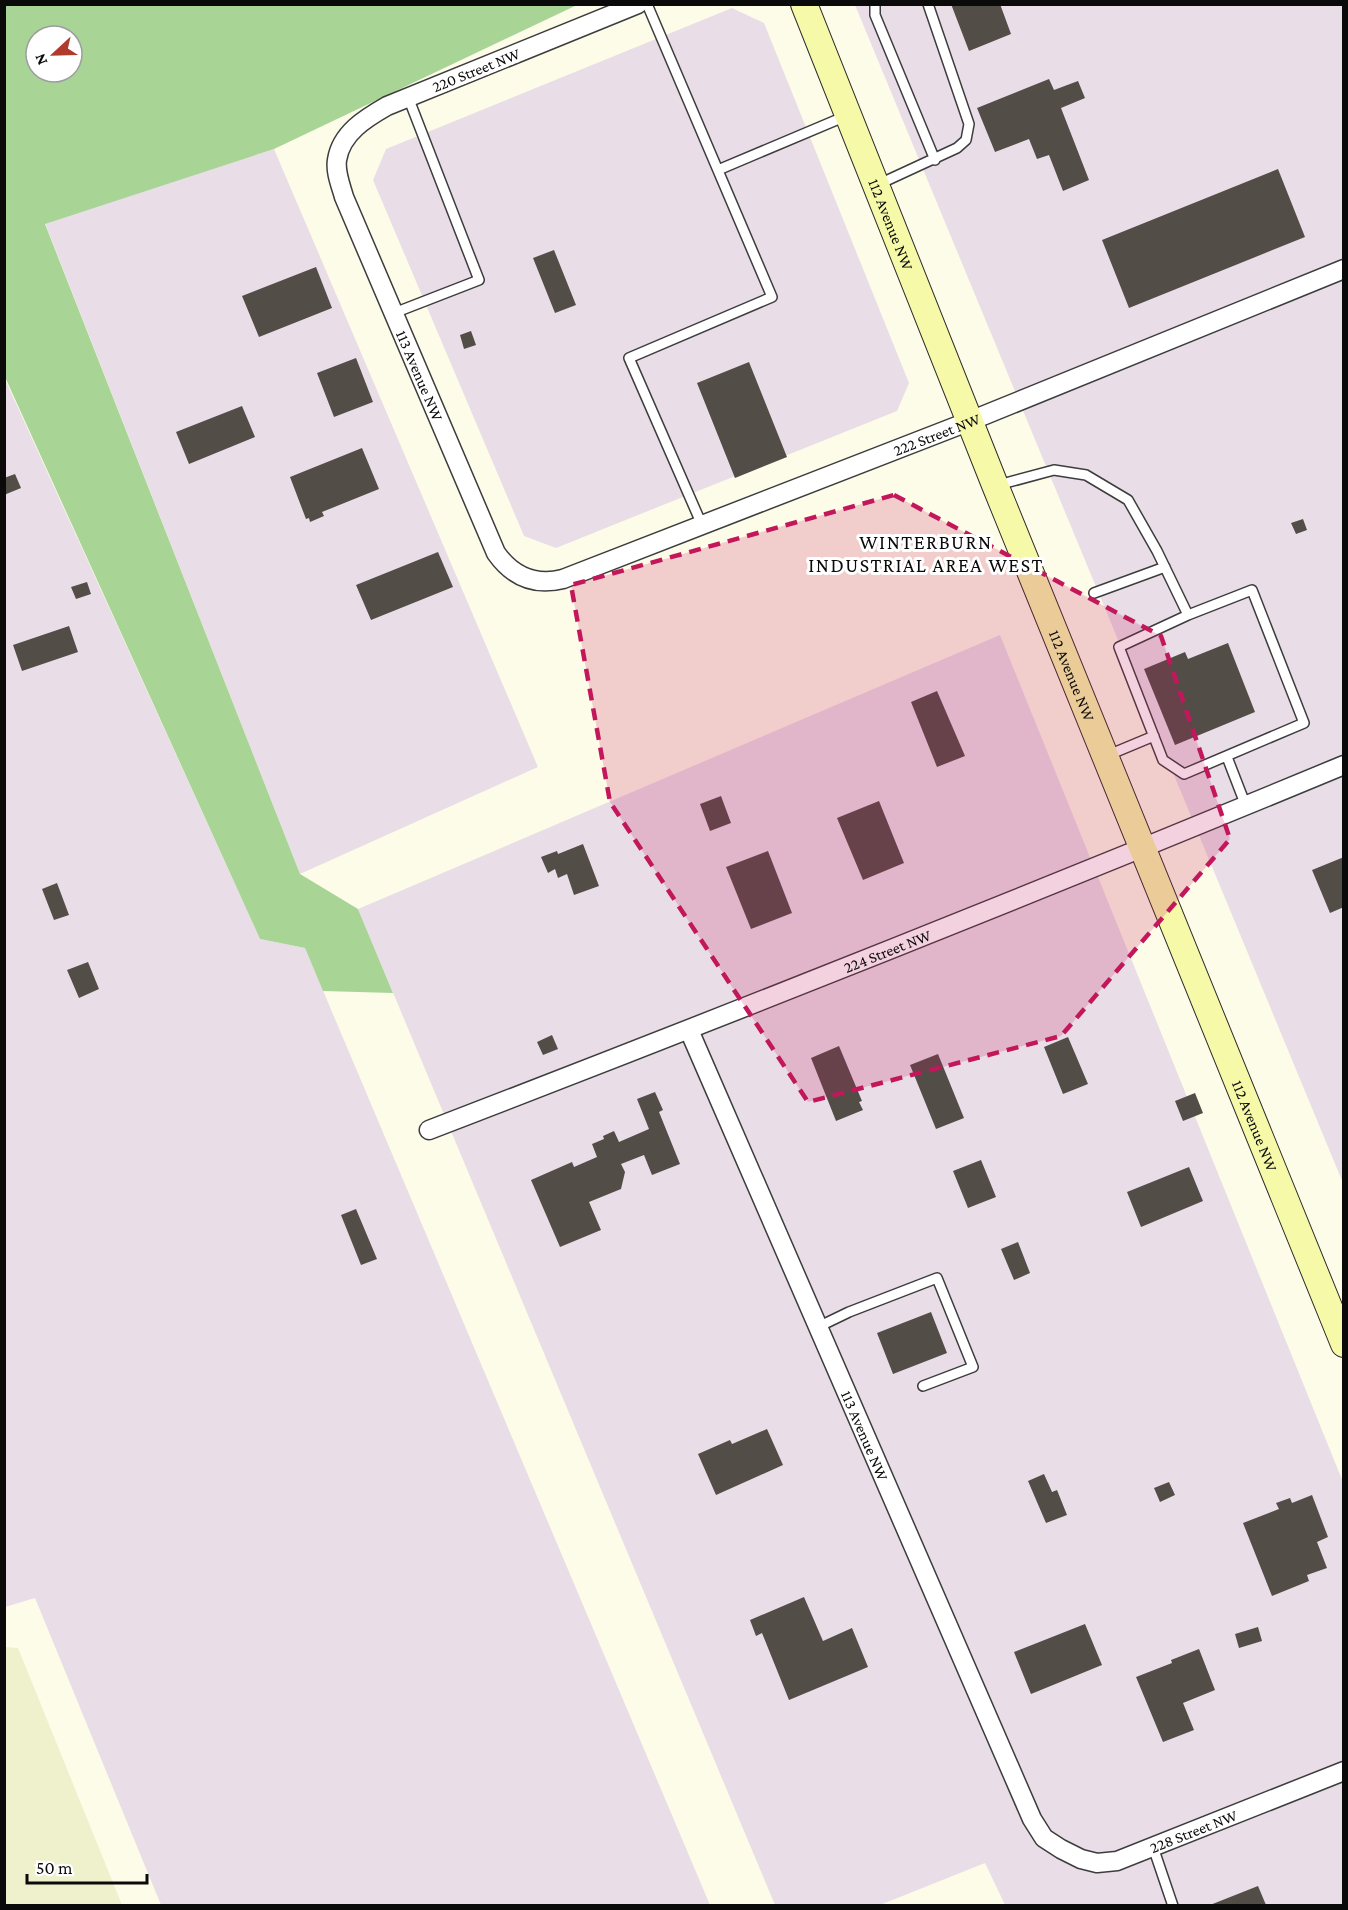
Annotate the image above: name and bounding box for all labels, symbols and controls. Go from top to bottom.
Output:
north arrow [24,24,84,84]
street label: 220 Street NW [430,45,523,95]
text: N [31,51,50,68]
street label: 112 Avenue NW [866,176,917,273]
street label: 113 Avenue NW [393,327,447,423]
street label: 222 Street NW [891,409,983,458]
district label: WINTERBURN INDUSTRIAL AREA WEST [808,531,1044,576]
street label: 112 Avenue NW [1046,627,1099,724]
street label: 224 Street NW [841,926,933,976]
street label: 112 Avenue NW [1229,1078,1281,1174]
street label: 113 Avenue NW [838,1388,892,1483]
street label: 228 Street NW [1147,1806,1240,1856]
scale bar [27,1847,147,1885]
text: 50 m [36,1858,73,1878]

